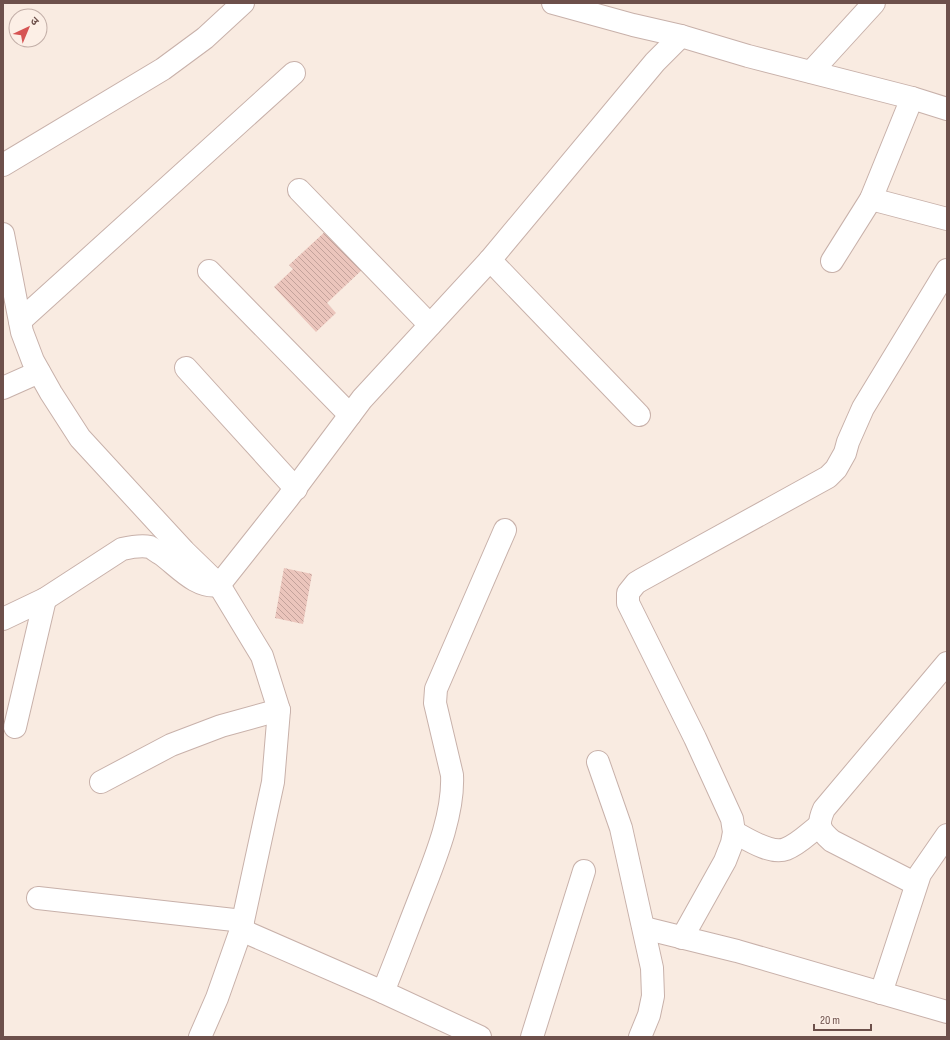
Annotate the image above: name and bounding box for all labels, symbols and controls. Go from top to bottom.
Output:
north arrow [8,8,48,48]
text: उ [28,14,42,28]
scale bar [814,1006,871,1032]
text: 20 m [820,1013,840,1028]

